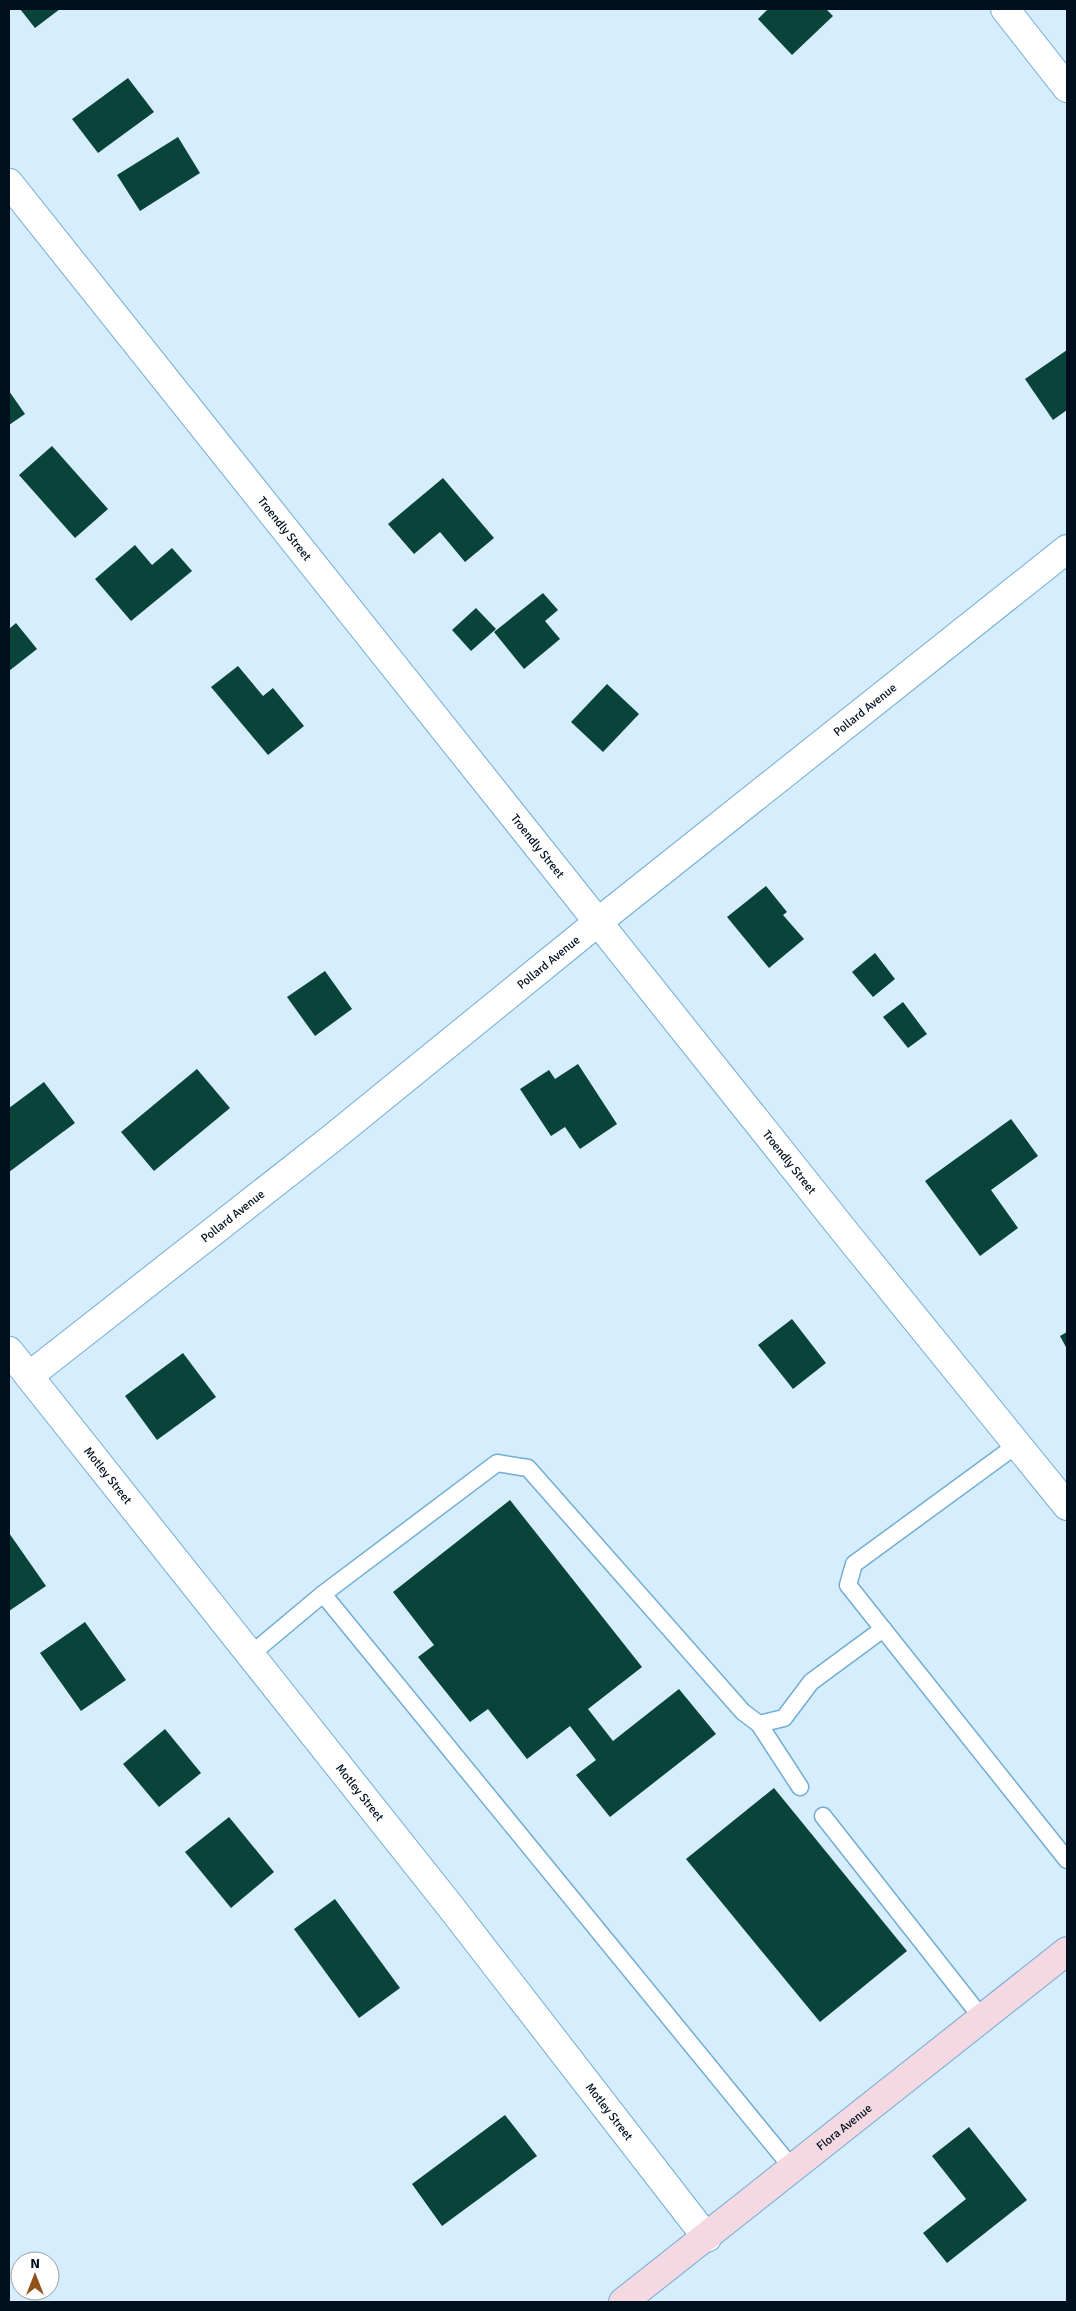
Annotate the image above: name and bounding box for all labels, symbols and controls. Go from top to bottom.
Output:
street label: Troendly Street [254,494,315,564]
street label: Pollard Avenue [830,680,900,739]
street label: Troendly Street [507,811,568,881]
street label: Pollard Avenue [514,932,583,992]
street label: Troendly Street [759,1127,819,1197]
street label: Pollard Avenue [198,1187,268,1246]
street label: Motley Street [81,1444,135,1507]
street label: Motley Street [333,1761,387,1824]
street label: Motley Street [582,2080,636,2144]
street label: Flora Avenue [813,2101,875,2154]
north arrow [10,2251,60,2301]
text: N [30,2255,40,2272]

